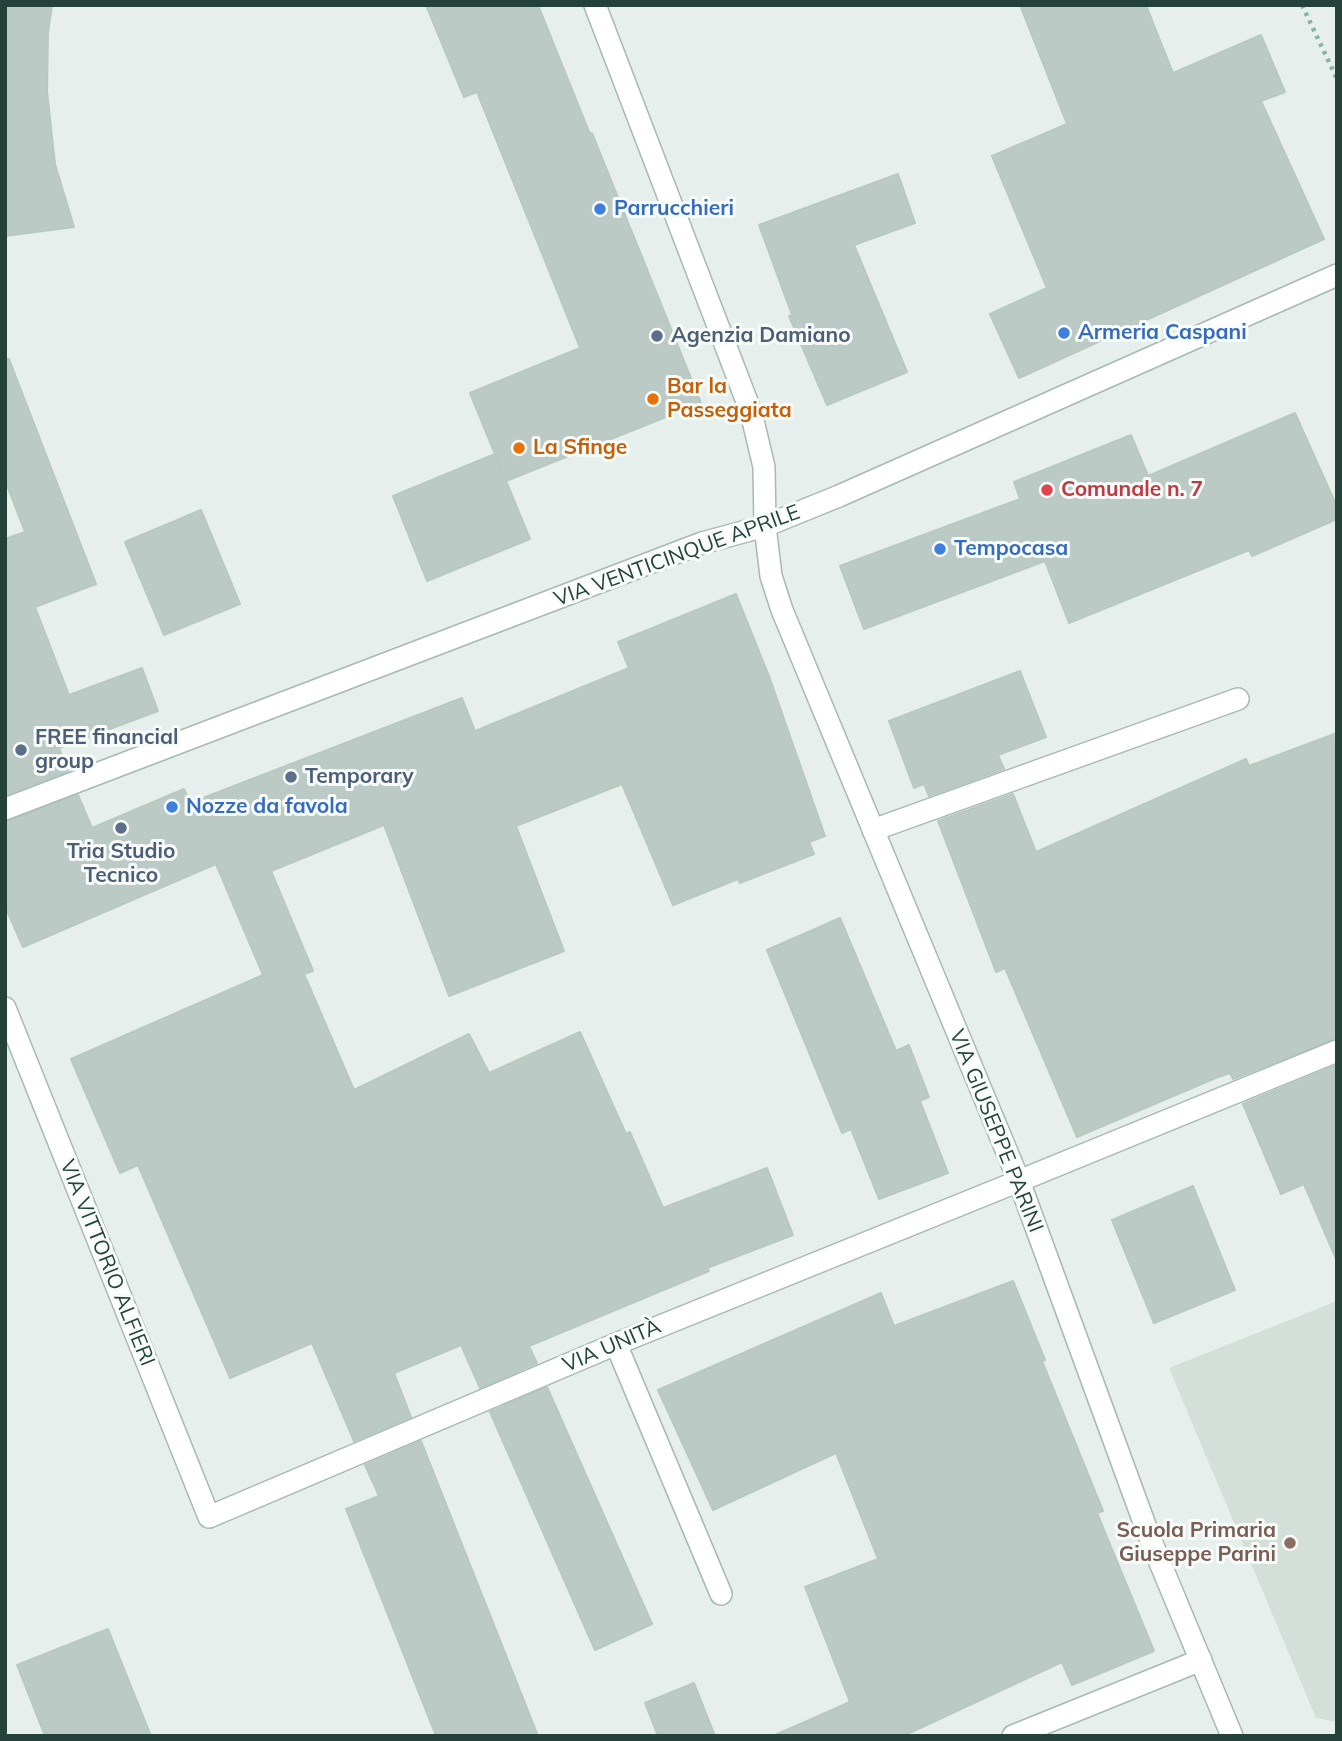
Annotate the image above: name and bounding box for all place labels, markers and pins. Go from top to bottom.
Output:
place label: Parrucchieri [614,196,734,222]
marker: Parrucchieri [592,201,608,217]
place label: Armeria Caspani [1078,320,1247,346]
place label: Agenzia Damiano [671,323,851,349]
marker: Armeria Caspani [1056,325,1072,341]
marker: Agenzia Damiano [649,328,665,344]
place label: Bar la Passeggiata [667,374,792,424]
marker: Bar la Passeggiata [645,391,661,407]
place label: La Sfinge [533,435,627,461]
marker: La Sfinge [511,440,527,456]
place label: Comunale n. 7 [1061,477,1203,503]
marker: Comunale n. 7 [1039,482,1055,498]
place label: Tempocasa [954,536,1068,562]
marker: Tempocasa [932,541,948,557]
place label: FREE financial group [35,725,179,775]
marker: FREE financial group [13,742,29,758]
place label: Temporary [305,764,414,790]
marker: Temporary [283,769,299,785]
place label: Nozze da favola [186,794,348,820]
marker: Nozze da favola [164,799,180,815]
marker: Tria Studio Tecnico [113,820,129,836]
place label: Tria Studio Tecnico [67,839,175,889]
place label: Scuola Primaria Giuseppe Parini [1117,1518,1276,1568]
marker: Scuola Primaria Giuseppe Parini [1282,1535,1298,1551]

